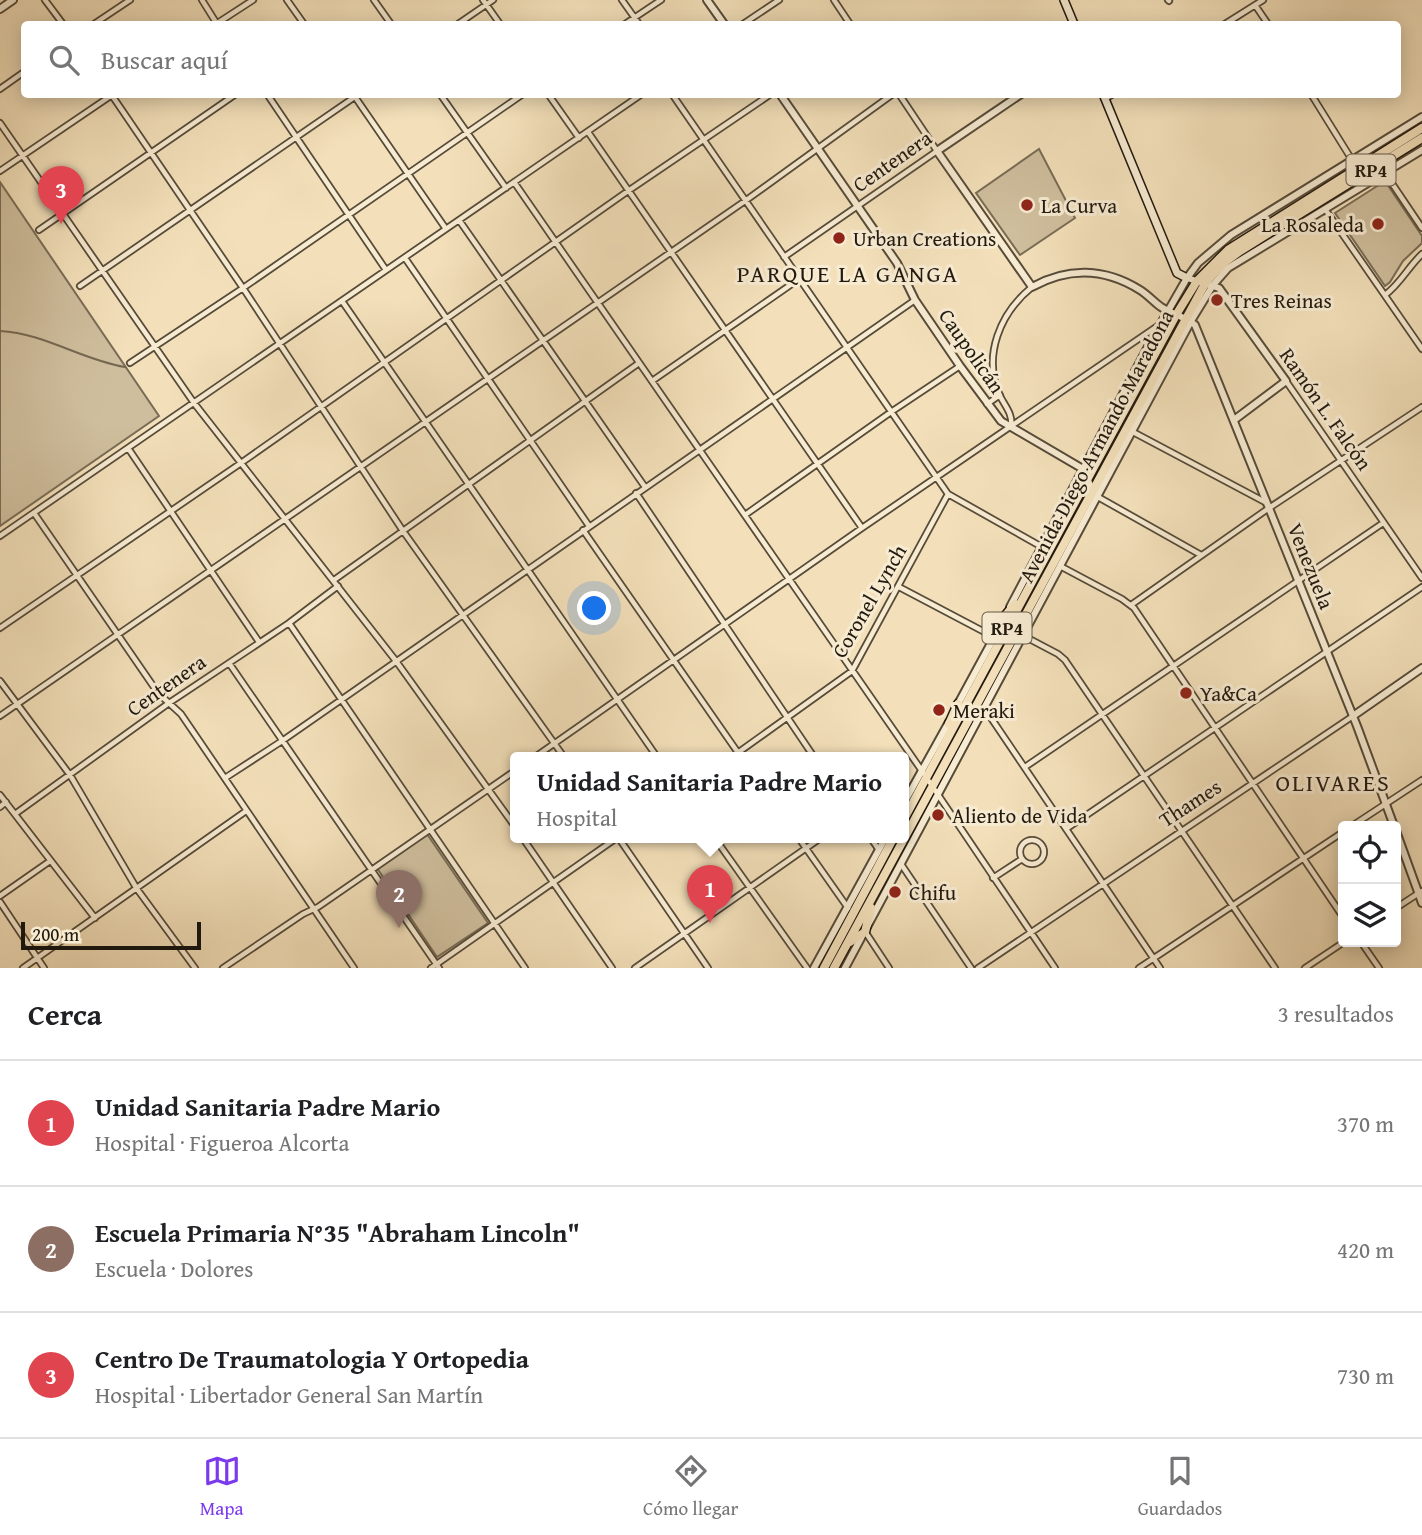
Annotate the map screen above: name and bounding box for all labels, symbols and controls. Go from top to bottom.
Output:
search box [21,21,1401,98]
text: Buscar aquí [101,40,228,79]
icon: search [45,41,83,79]
street label: Centenera [846,122,938,200]
road number: RP4 [1346,154,1396,186]
pin: 3 [38,166,84,224]
place label: La Curva [1041,190,1117,221]
marker: La Curva [1019,197,1035,213]
place label: La Rosaleda [1261,209,1364,240]
marker: La Rosaleda [1370,216,1386,232]
place label: Urban Creations [853,223,996,254]
marker: Urban Creations [831,230,847,246]
district label: PARQUE LA GANGA [737,256,959,291]
place label: Tres Reinas [1231,285,1332,316]
marker: Tres Reinas [1209,292,1225,308]
street label: Caupolicán [931,302,1013,400]
street label: Avenida Diego Armando Maradona [1011,304,1181,588]
street label: Ramón L. Falcón [1272,341,1380,477]
street label: Venezuela [1280,518,1342,614]
street label: Coronel Lynch [824,538,914,664]
your location [577,591,611,625]
road number: RP4 [982,612,1032,643]
street label: Centenera [120,646,212,724]
place label: Ya&Ca [1200,678,1257,709]
marker: Ya&Ca [1178,685,1194,701]
place label: Meraki [953,695,1015,726]
marker: Meraki [931,702,947,718]
popup [510,752,909,843]
text: Unidad Sanitaria Padre Mario [537,762,882,801]
district label: OLIVARES [1275,765,1391,800]
street label: Thames [1153,771,1227,835]
place label: Aliento de Vida [952,800,1087,831]
text: Hospital [537,801,617,834]
marker: Aliento de Vida [930,807,946,823]
map controls [1338,821,1401,947]
button: locate [1338,821,1401,884]
pin: 1 [687,865,733,923]
pin: 2 [376,870,422,928]
place label: Chifu [909,877,957,908]
marker: Chifu [887,884,903,900]
button: layers [1338,884,1401,947]
scale bar [21,919,201,951]
text: 200 m [32,920,79,948]
text: Cerca [28,992,102,1036]
text: 3 resultados [1278,997,1394,1030]
text: Unidad Sanitaria Padre Mario [95,1087,440,1126]
text: 1 [45,1107,57,1140]
text: 370 m [1337,1107,1394,1140]
text: Hospital · Figueroa Alcorta [95,1126,349,1159]
text: Escuela Primaria N°35 "Abraham Lincoln" [95,1213,580,1252]
text: 2 [45,1233,57,1266]
text: 420 m [1337,1233,1394,1266]
text: Escuela · Dolores [95,1252,253,1285]
text: Centro De Traumatologia Y Ortopedia [95,1339,529,1378]
text: 3 [45,1359,57,1392]
text: 730 m [1337,1359,1394,1392]
text: Hospital · Libertador General San Martín [95,1378,483,1411]
tab: Mapa [200,1452,244,1522]
tab: Cómo llegar [643,1452,738,1522]
tab: Guardados [1138,1452,1222,1522]

